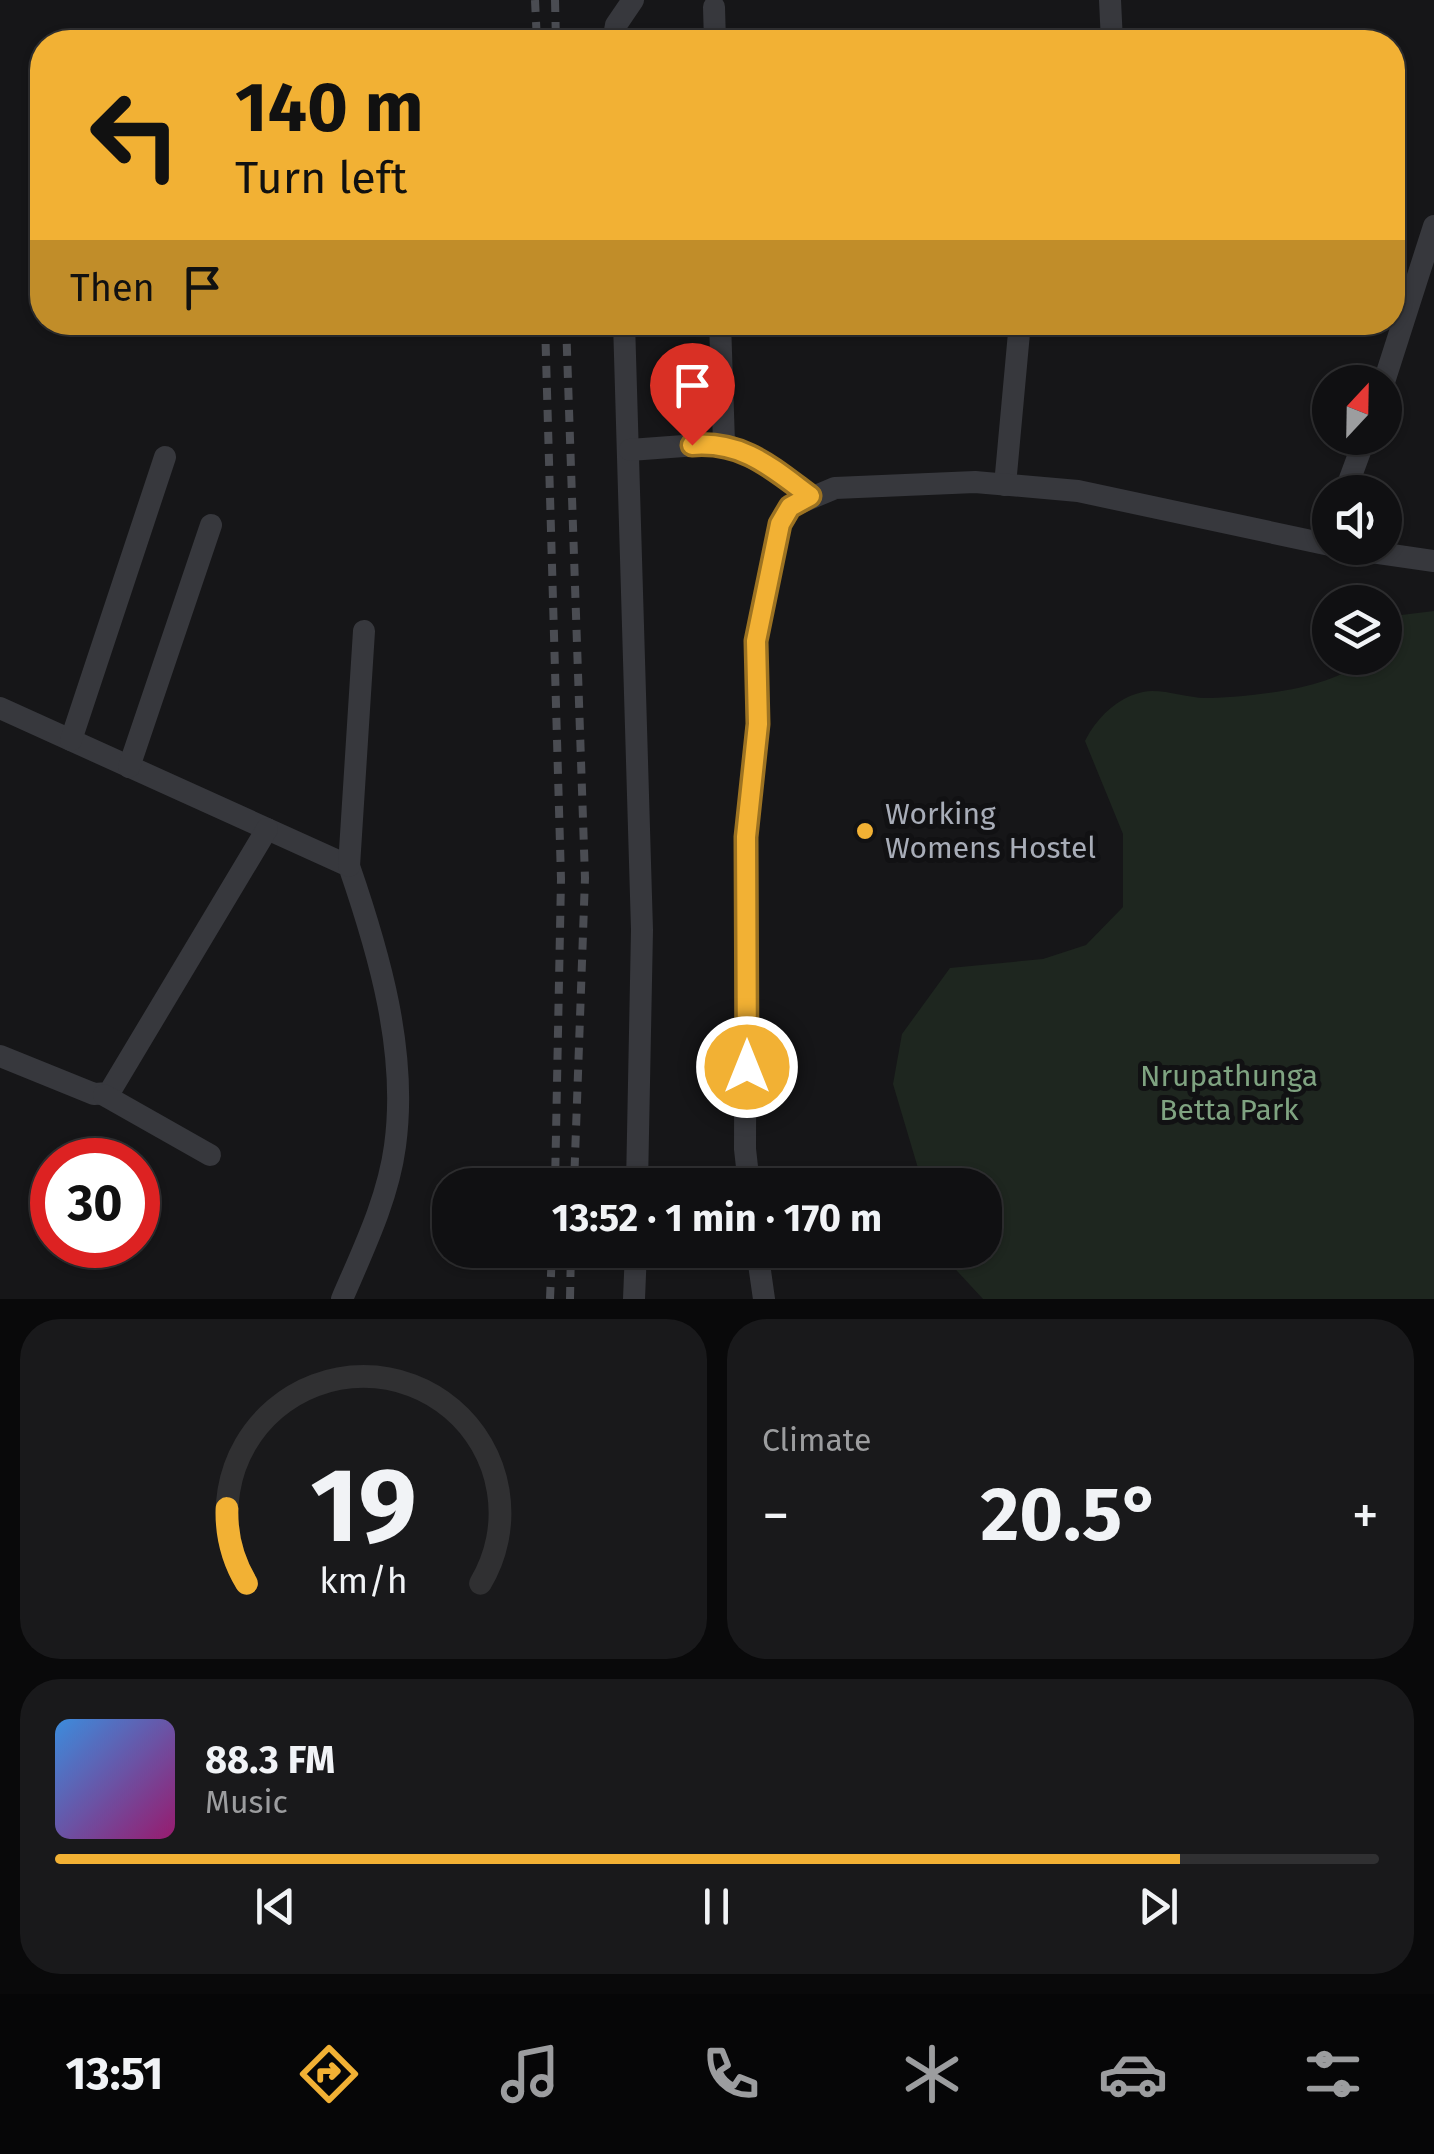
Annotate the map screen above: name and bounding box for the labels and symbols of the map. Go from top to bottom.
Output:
pin [650,343,735,446]
north arrow [1312,365,1402,455]
place label: Working Womens Hostel [885,796,1096,866]
marker: Working Womens Hostel [854,820,876,842]
position arrow [695,1015,799,1119]
park label: Nrupathunga Betta Park [1140,1058,1318,1128]
speed limit sign: 30 [30,1138,160,1268]

